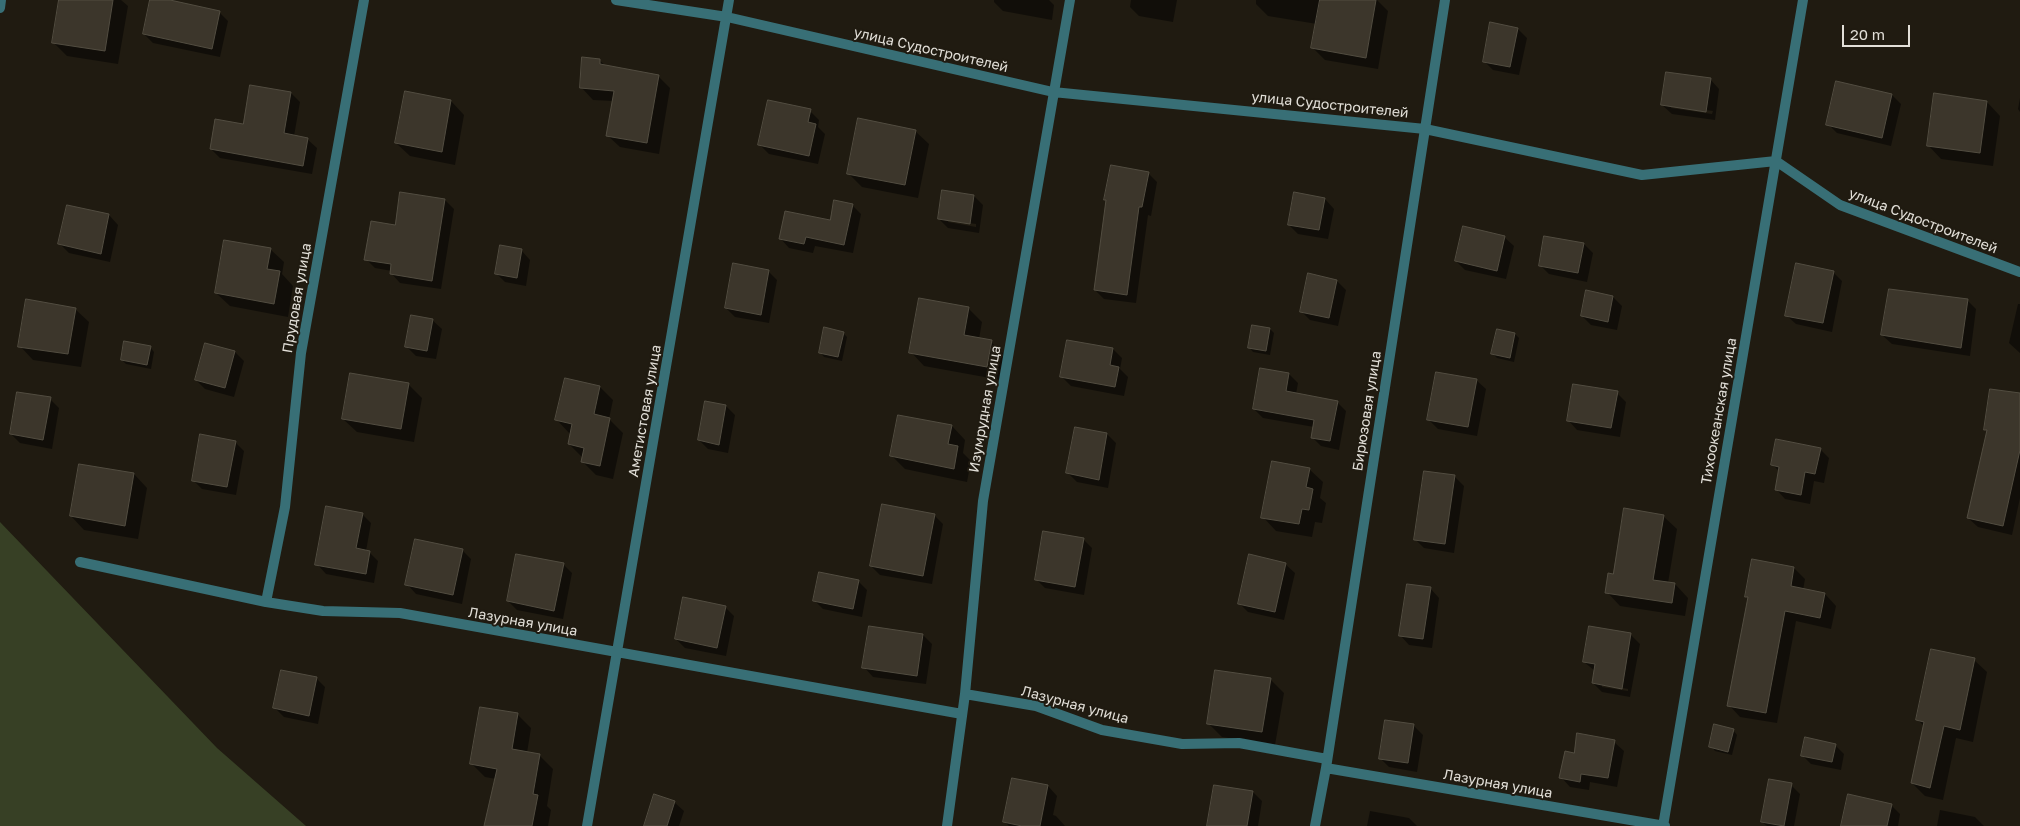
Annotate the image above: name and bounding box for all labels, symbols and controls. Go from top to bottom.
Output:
scale bar [1845,15,1912,47]
street label: улица Судостроителей [852,24,1010,76]
text: 20 m [1850,25,1885,43]
street label: улица Судостроителей [1251,88,1409,122]
street label: улица Судостроителей [1846,185,2000,257]
street label: Прудовая улица [279,242,315,354]
street label: Тихоокеанская улица [1698,336,1740,486]
street label: Аметистовая улица [625,344,665,478]
street label: Изумрудная улица [966,344,1004,474]
street label: Бирюзовая улица [1349,350,1385,472]
street label: Лазурная улица [467,604,579,640]
street label: Лазурная улица [1020,683,1130,727]
street label: Лазурная улица [1442,766,1554,802]

